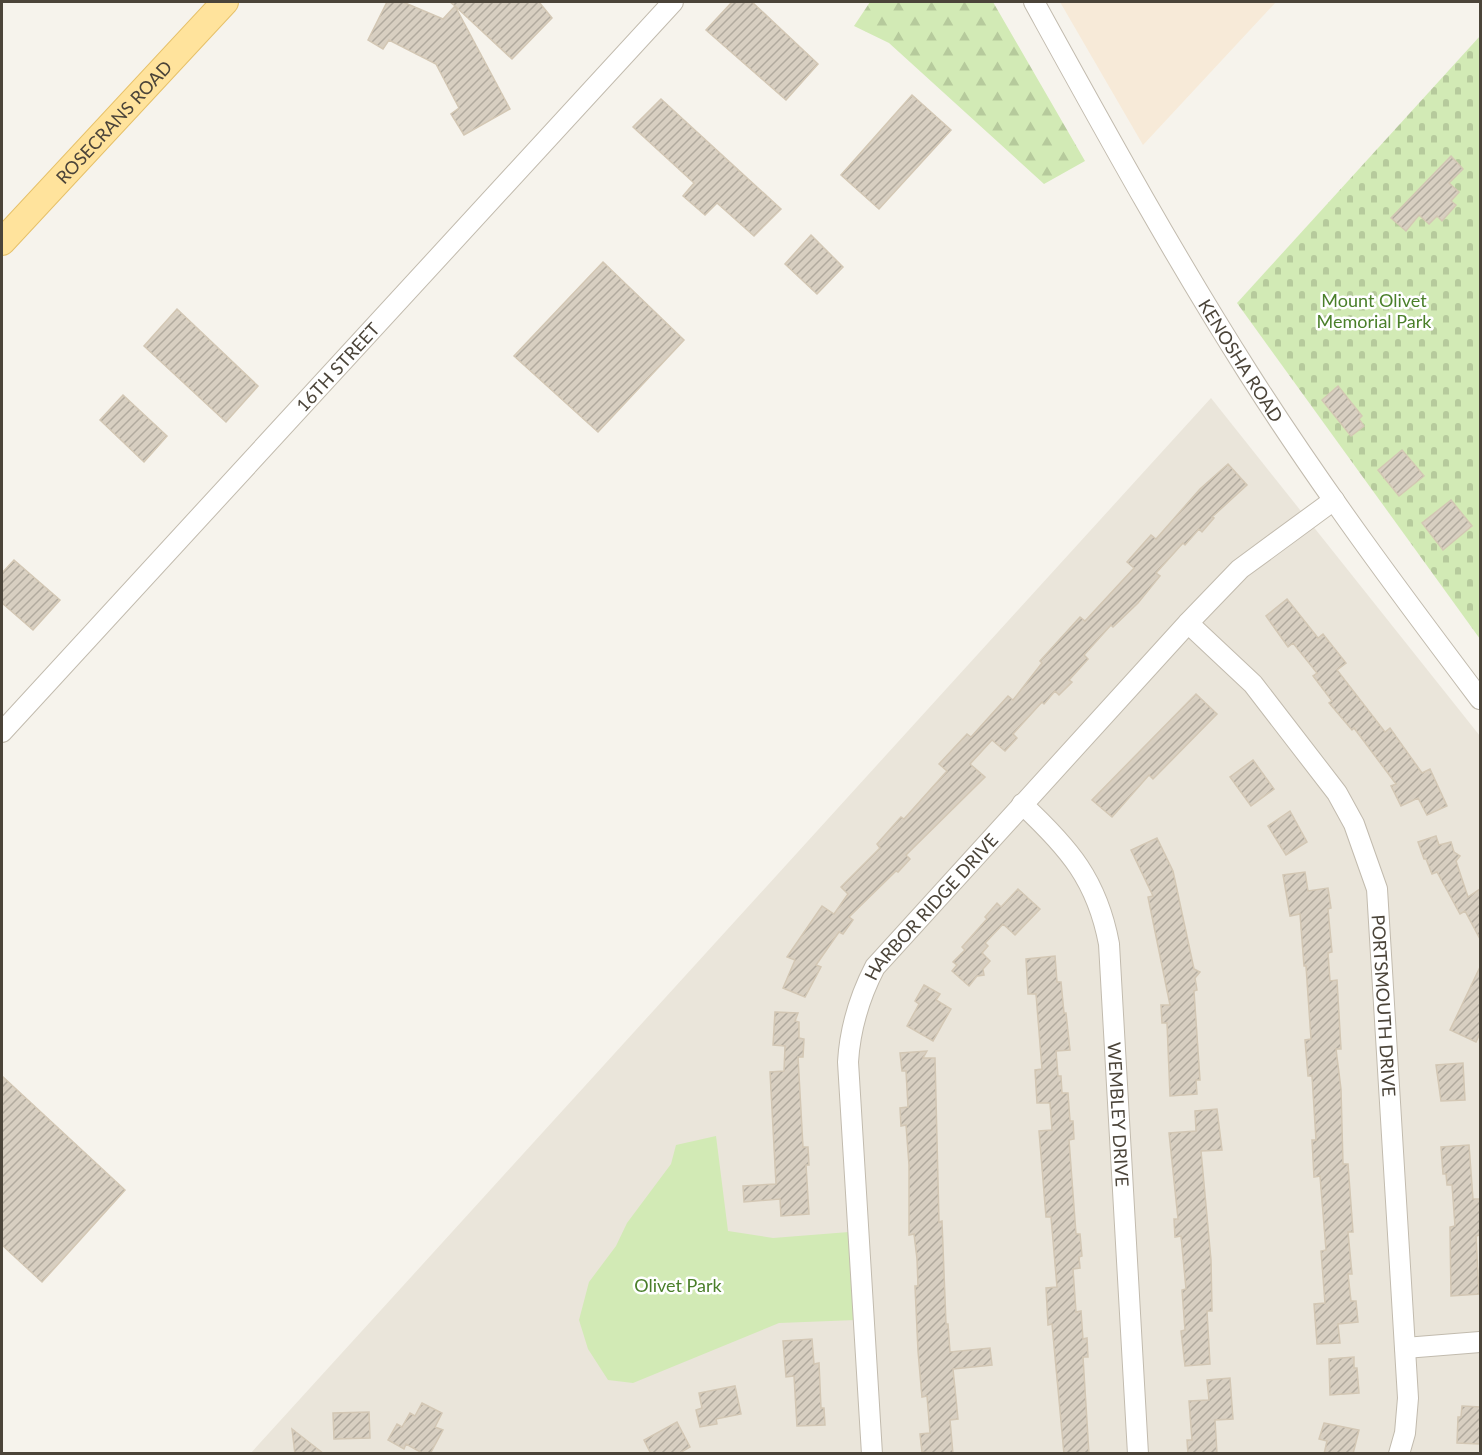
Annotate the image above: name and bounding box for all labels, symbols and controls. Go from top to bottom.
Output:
street label: ROSECRANS ROAD [51,56,176,188]
park label: Mount Olivet Memorial Park [1317,289,1432,332]
street label: KENOSHA ROAD [1194,295,1288,426]
street label: 16TH STREET [291,318,384,416]
street label: HARBOR RIDGE DRIVE [859,829,1002,984]
street label: PORTSMOUTH DRIVE [1368,914,1401,1097]
street label: WEMBLEY DRIVE [1104,1041,1134,1187]
park label: Olivet Park [634,1274,723,1296]

